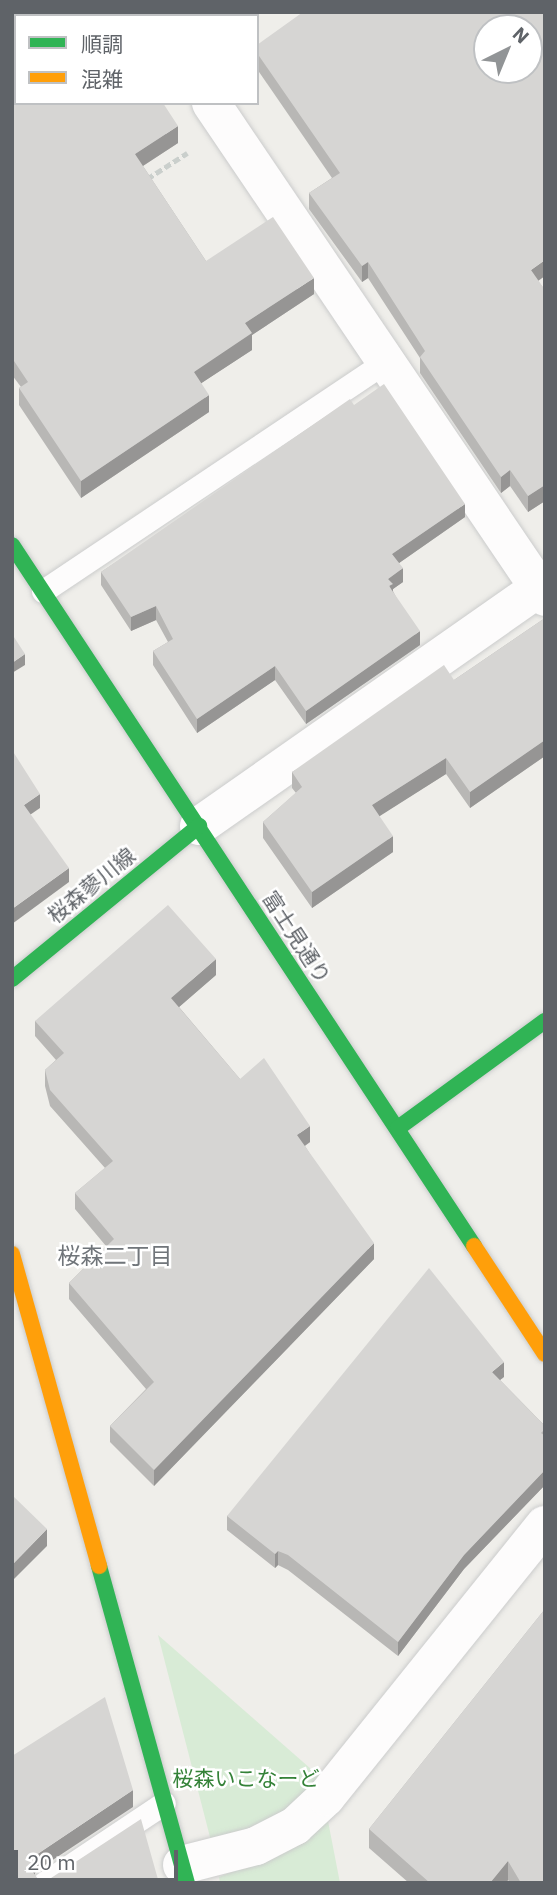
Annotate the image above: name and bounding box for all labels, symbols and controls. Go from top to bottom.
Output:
legend [14,14,259,105]
north arrow [473,14,543,84]
text: N [508,22,534,49]
text: 順調 [81,30,123,58]
text: 混雑 [81,65,123,93]
street label: 桜森蓼川線 [42,842,140,928]
street label: 富士見通り [258,886,336,988]
district label: 桜森二丁目 [58,1241,172,1269]
park label: 桜森いこなーど [173,1765,319,1791]
scale bar [18,1836,182,1880]
text: 20 m [27,1848,76,1876]

